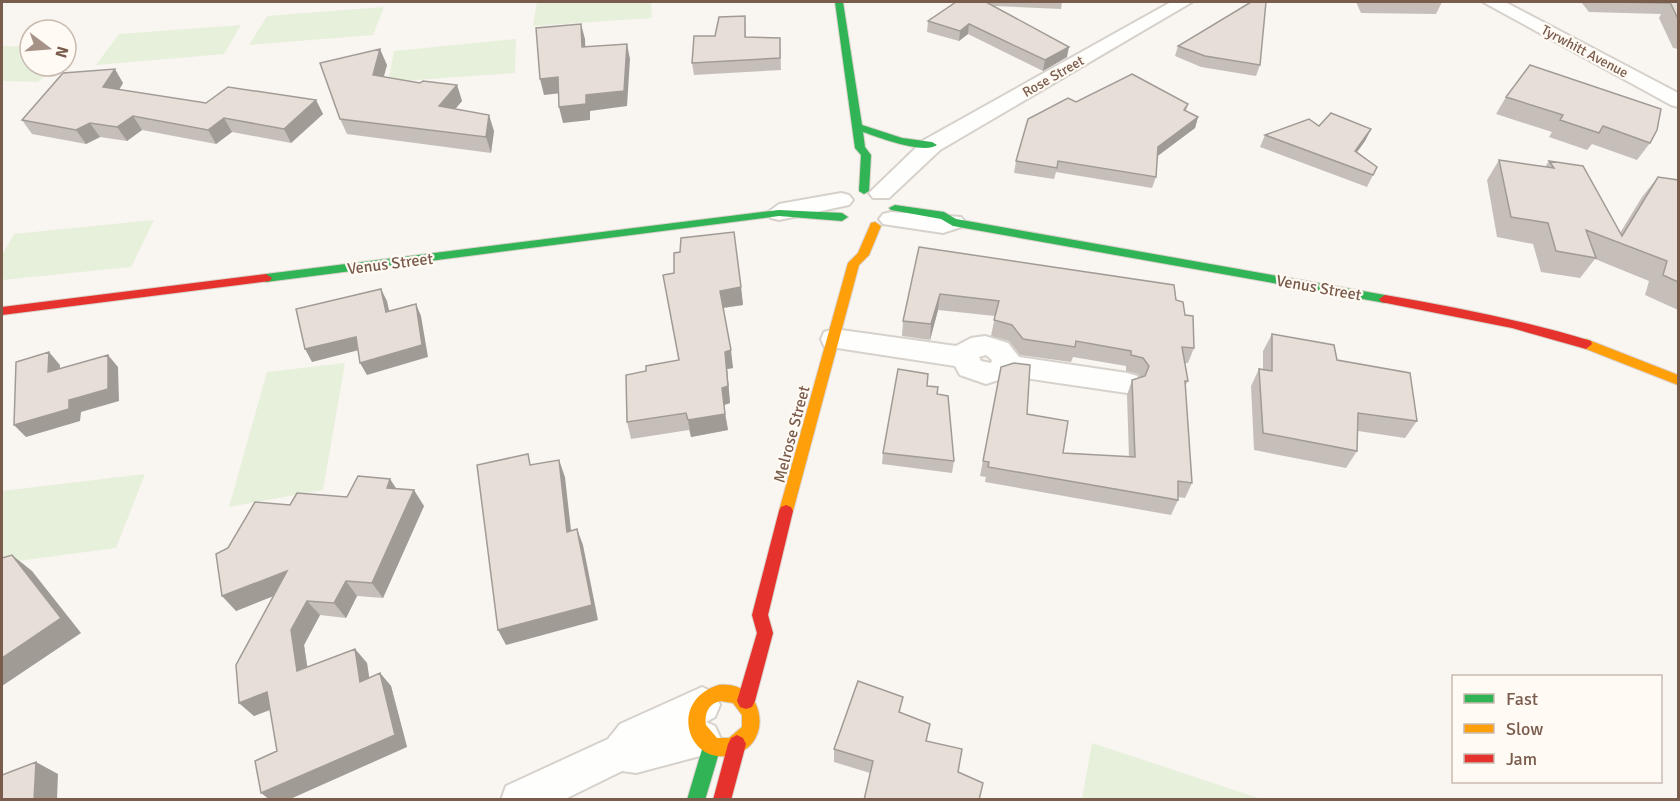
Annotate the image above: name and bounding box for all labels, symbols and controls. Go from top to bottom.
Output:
north arrow [18,18,78,78]
street label: Tyrwhitt Avenue [1538,21,1631,81]
text: N [50,44,73,60]
street label: Rose Street [1019,52,1087,101]
street label: Venus Street [346,249,434,279]
street label: Venus Street [1275,271,1363,305]
street label: Melrose Street [769,383,815,485]
legend [1452,675,1662,783]
text: Fast [1506,688,1538,710]
text: Slow [1506,718,1543,740]
text: Jam [1506,748,1537,770]

